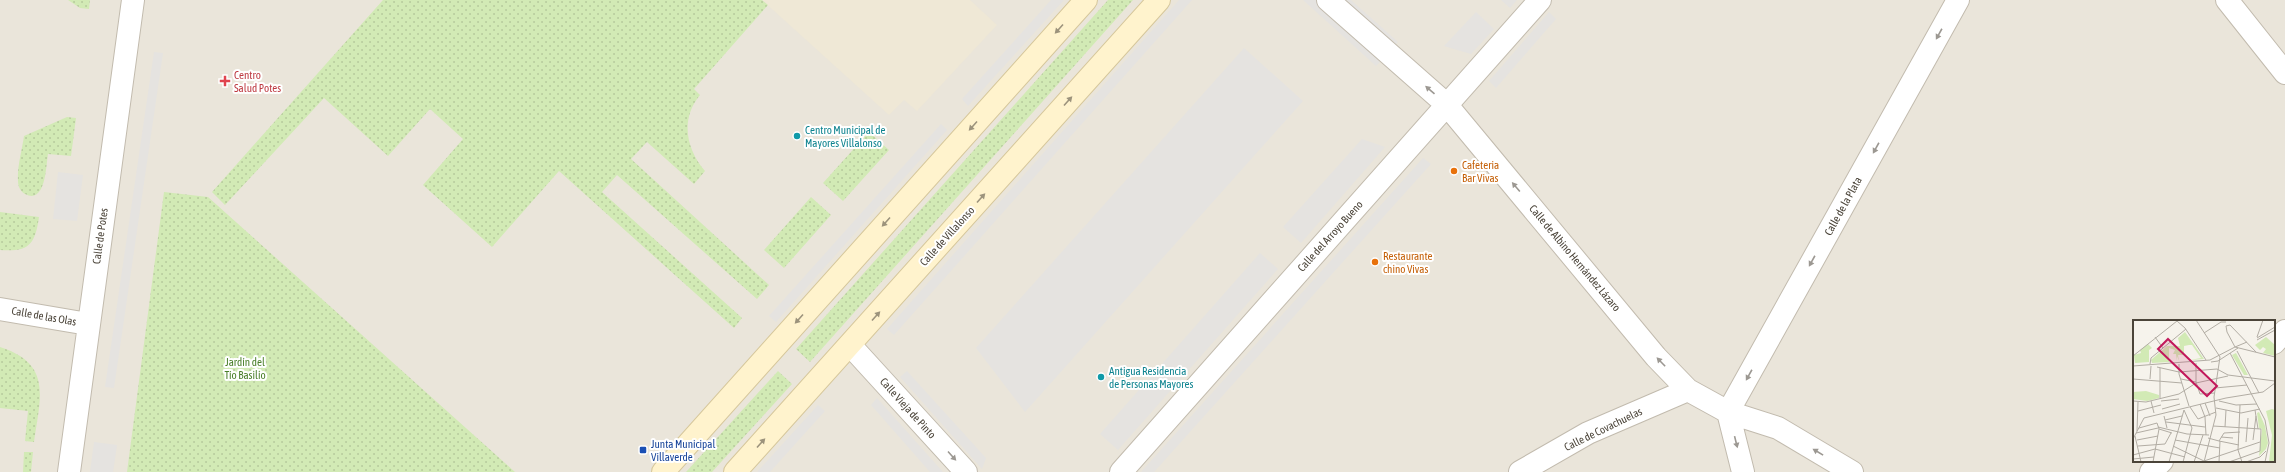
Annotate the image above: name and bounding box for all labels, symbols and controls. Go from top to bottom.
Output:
one-way arrow [1055,24,1064,34]
one-way arrow [1936,28,1942,40]
place label: Centro Salud Potes [234,69,281,94]
marker: Centro Salud Potes [219,75,231,87]
one-way arrow [1424,85,1435,94]
one-way arrow [1063,96,1073,106]
one-way arrow [968,121,977,131]
place label: Centro Municipal de Mayores Villalonso [805,124,885,149]
marker: Centro Municipal de Mayores Villalonso [792,131,802,141]
one-way arrow [1872,142,1879,154]
place label: Cafeteria Bar Vivas [1462,159,1499,184]
marker: Cafeteria Bar Vivas [1449,166,1459,176]
street label: Calle de la Plata [1822,175,1864,237]
one-way arrow [1511,181,1520,192]
one-way arrow [976,193,986,203]
street label: Calle del Arroyo Bueno [1295,198,1365,274]
street label: Calle de Albino Hernández Lázaro [1527,202,1623,314]
street label: Calle de Villalonso [917,204,977,268]
street label: Calle de Potes [90,207,110,265]
one-way arrow [881,217,890,228]
place label: Restaurante chino Vivas [1383,250,1433,275]
one-way arrow [1809,255,1816,267]
marker: Restaurante chino Vivas [1370,257,1380,267]
street label: Calle de las Olas [11,304,78,328]
one-way arrow [871,310,880,321]
one-way arrow [794,314,804,324]
inset map [2133,320,2275,462]
park label: Jardín del Tío Basilio [224,356,266,381]
one-way arrow [1656,357,1666,367]
place label: Antigua Residencia de Personas Mayores [1109,365,1193,390]
one-way arrow [1746,369,1753,381]
marker: Antigua Residencia de Personas Mayores [1096,372,1106,382]
street label: Calle Vieja de Pinto [878,375,938,441]
street label: Calle de Covachuelas [1562,405,1644,453]
one-way arrow [1733,436,1739,448]
place label: Junta Municipal Villaverde [651,438,715,463]
one-way arrow [756,438,766,448]
marker: Junta Municipal Villaverde [638,445,648,455]
one-way arrow [1813,448,1823,456]
one-way arrow [947,451,956,461]

